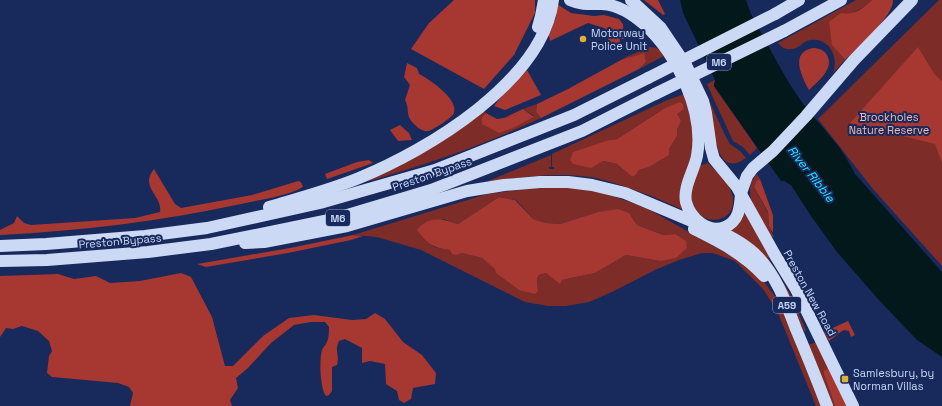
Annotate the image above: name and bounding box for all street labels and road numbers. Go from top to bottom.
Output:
road number: M6 [707,54,731,70]
street label: Preston Bypass [391,154,474,194]
road number: M6 [326,210,350,226]
street label: Preston Bypass [78,230,162,252]
street label: Preston New Road [781,247,839,339]
road number: A59 [773,297,801,313]

